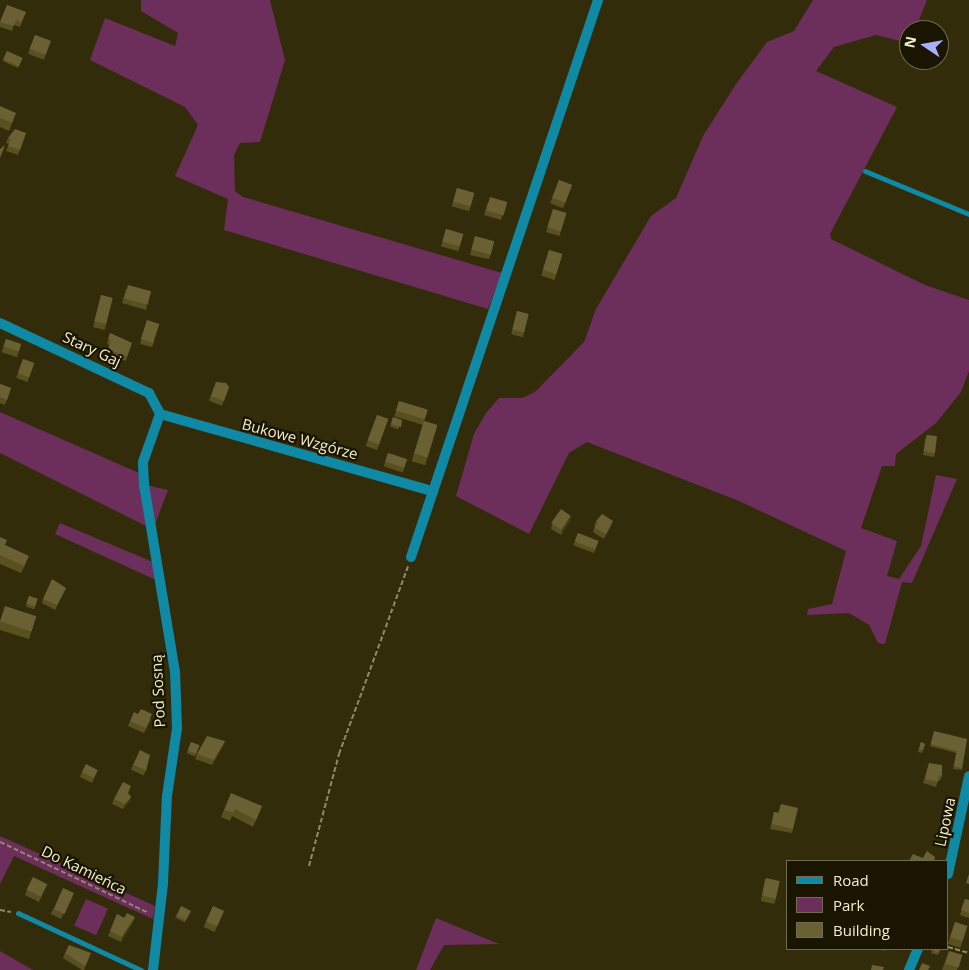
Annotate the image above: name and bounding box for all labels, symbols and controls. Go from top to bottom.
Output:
north arrow [899,20,949,70]
text: N [899,34,920,50]
street label: Stary Gaj [60,328,124,370]
street label: Bukowe Wzgórze [240,415,360,463]
street label: Pod Sosną [147,654,169,728]
street label: Lipowa [931,796,959,848]
street label: Do Kamieńca [39,842,129,898]
legend [786,860,949,950]
text: Road [833,870,869,890]
text: Park [833,895,864,915]
text: Building [833,920,890,940]

